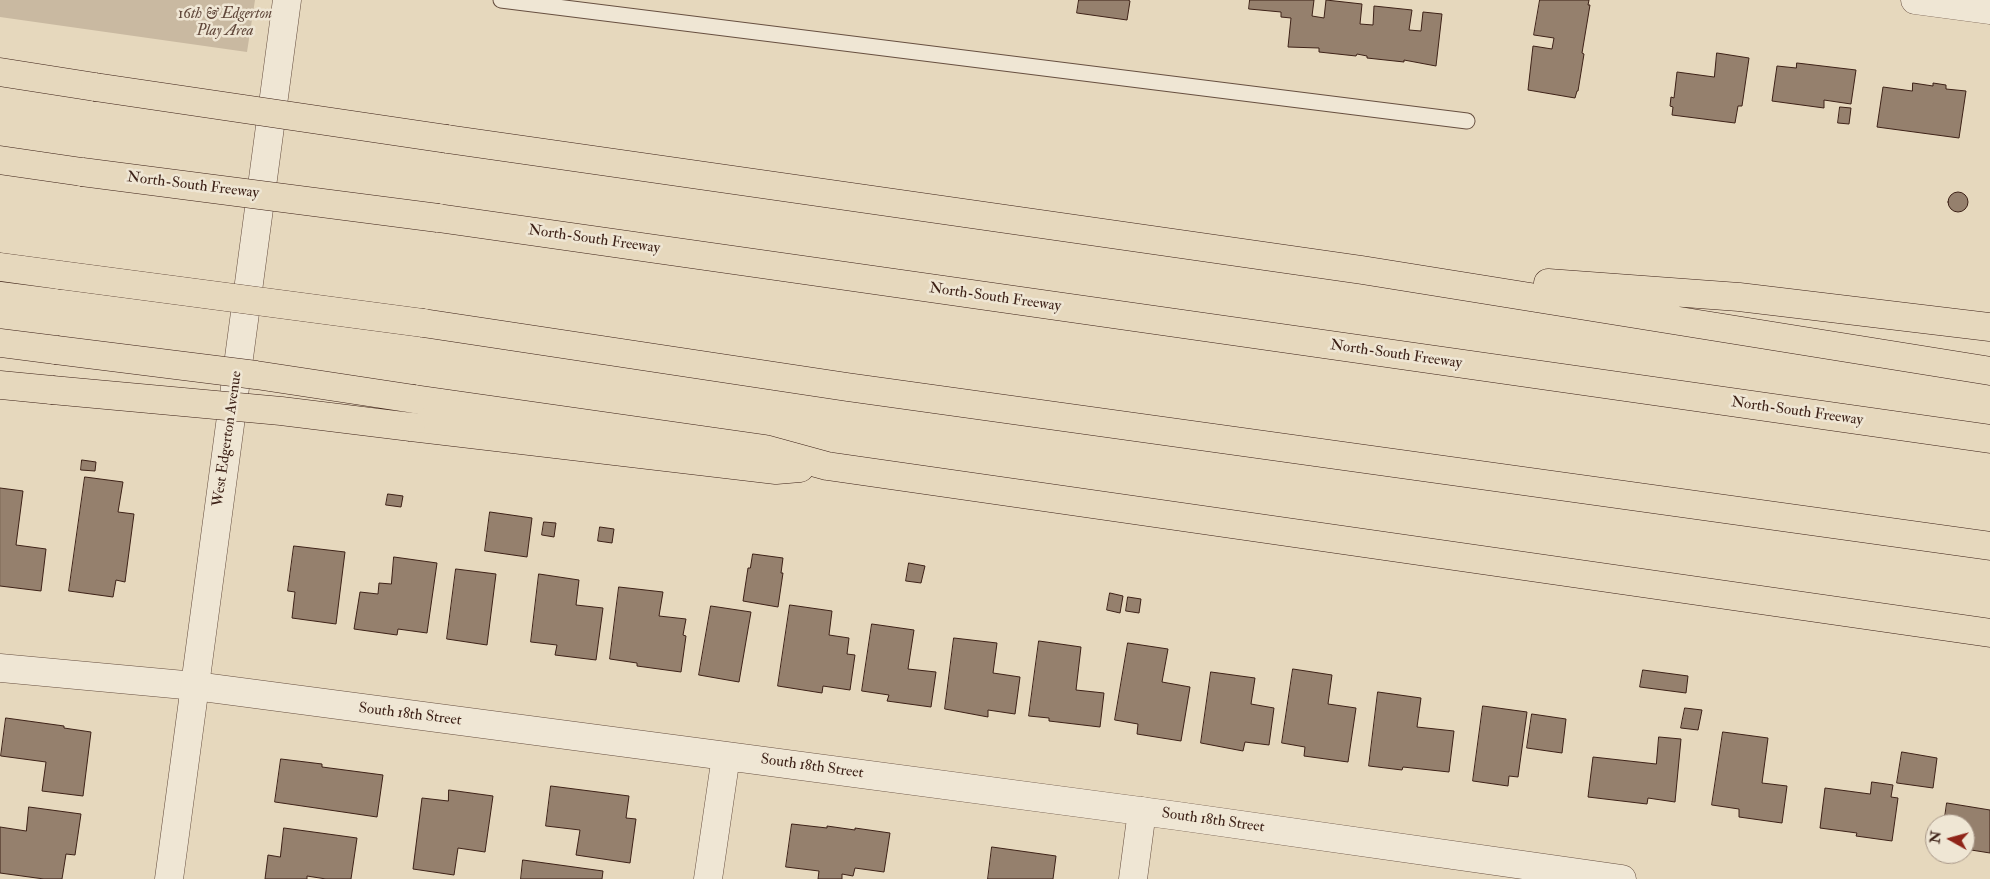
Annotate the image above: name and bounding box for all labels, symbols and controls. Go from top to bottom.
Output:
park label: 16th & Edgerton Play Area [178,6,272,41]
street label: North-South Freeway [126,169,260,203]
street label: North-South Freeway [527,222,661,258]
street label: North-South Freeway [928,280,1062,316]
street label: North-South Freeway [1329,337,1463,373]
street label: West Edgerton Avenue [210,370,246,508]
street label: North-South Freeway [1730,394,1864,430]
street label: South 18th Street [357,700,463,730]
street label: South 18th Street [759,751,865,783]
street label: South 18th Street [1160,805,1266,837]
north arrow [1925,814,1975,864]
text: N [1926,830,1945,845]

